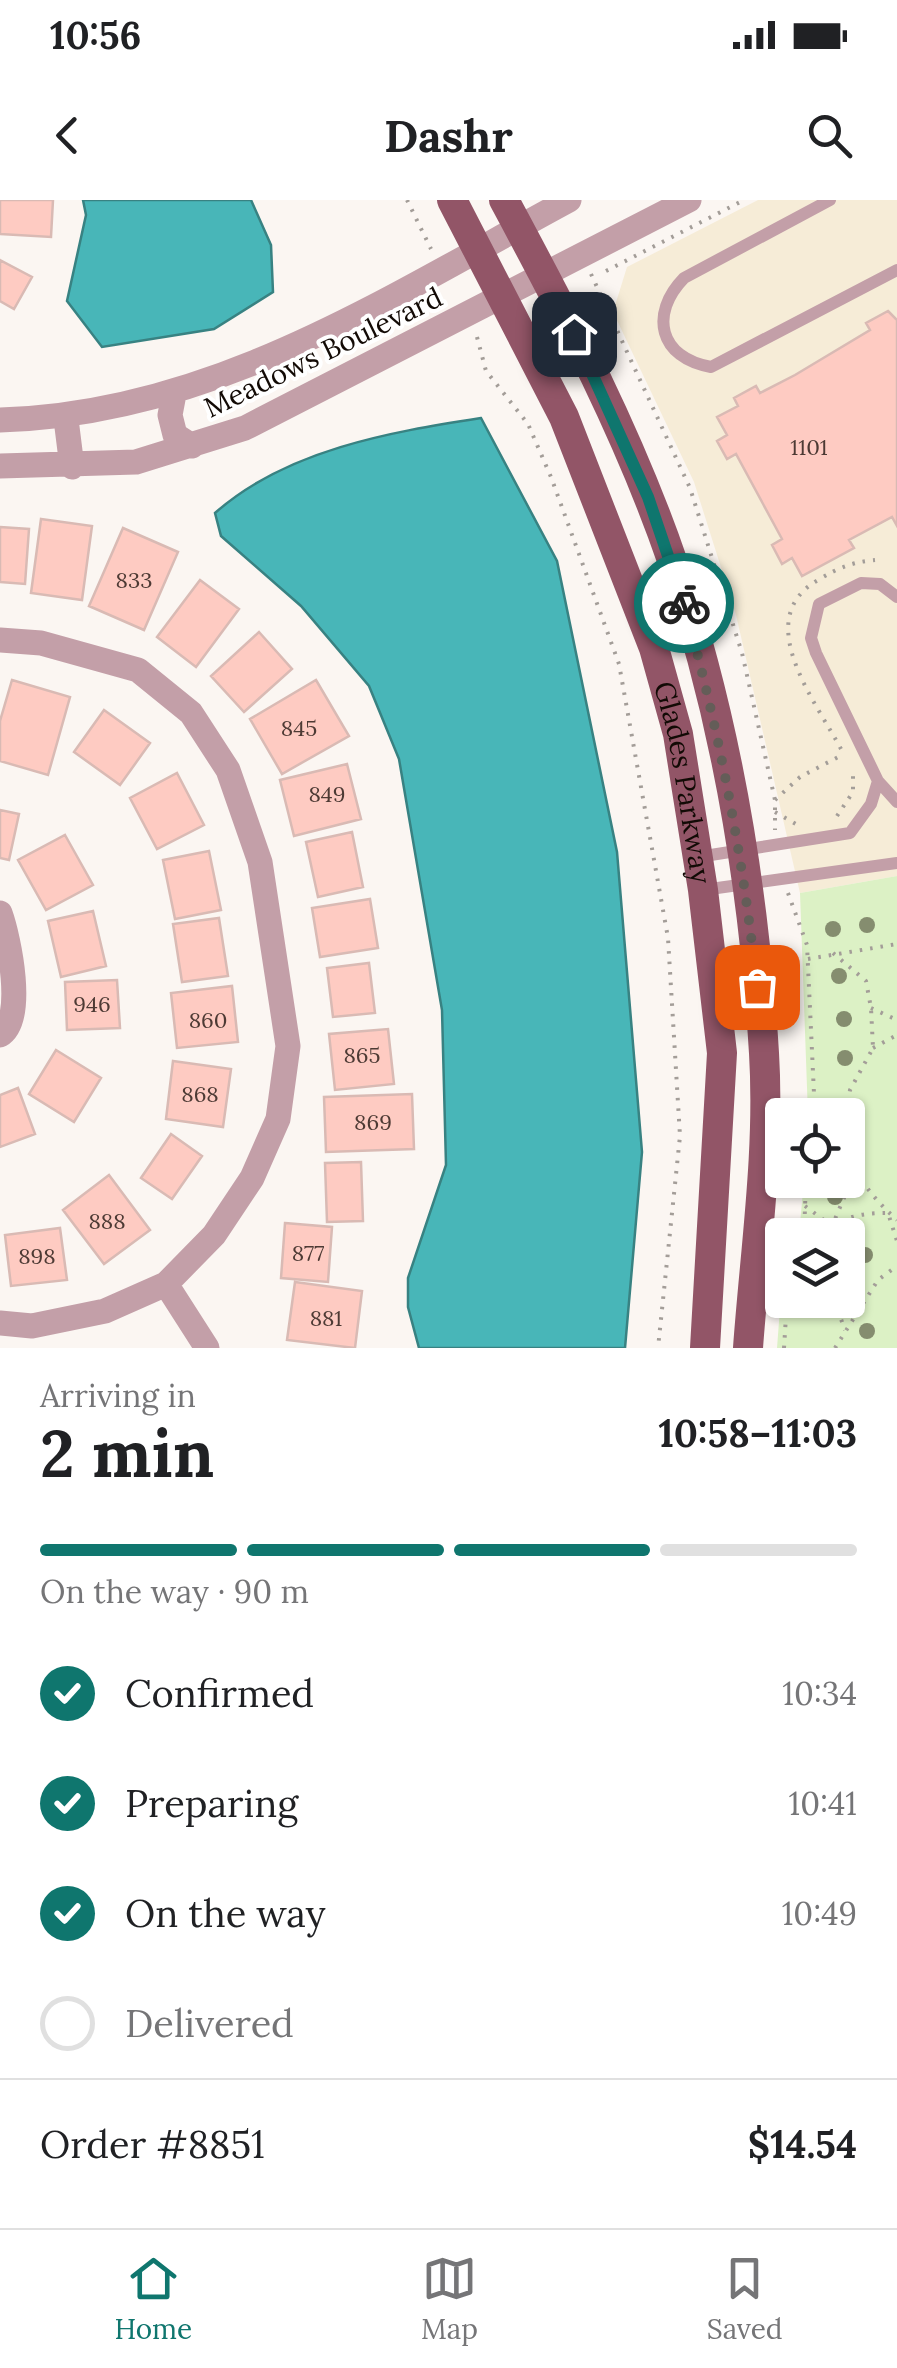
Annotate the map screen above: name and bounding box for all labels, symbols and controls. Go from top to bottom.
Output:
text: 10:56 [50,11,141,59]
text: Dashr [384,107,513,164]
icon: back [40,108,95,163]
icon: search [802,108,857,163]
street label: Meadows Boulevard [198,279,448,425]
pin [532,292,617,377]
icon: home [547,307,602,362]
house number: 1101 [790,433,828,461]
courier [634,553,734,653]
house number: 833 [116,566,152,594]
icon: bike [657,576,712,631]
street label: Glades Parkway [646,677,720,886]
house number: 845 [281,714,317,742]
house number: 849 [308,780,346,808]
pin [715,945,800,1030]
icon: bag [730,960,785,1015]
house number: 946 [73,990,111,1018]
house number: 860 [189,1006,227,1034]
house number: 865 [343,1041,381,1069]
house number: 868 [181,1080,219,1108]
map controls [765,1098,865,1318]
button: locate [765,1098,865,1198]
house number: 869 [354,1108,392,1136]
house number: 888 [88,1207,126,1235]
button: layers [765,1218,865,1318]
house number: 877 [292,1239,324,1267]
house number: 898 [18,1242,56,1270]
house number: 881 [310,1304,342,1332]
text: Arriving in [40,1375,196,1416]
text: 10:58–11:03 [658,1409,857,1457]
text: 2 min [40,1412,214,1495]
text: On the way · 90 m [40,1571,309,1612]
icon: check [40,1666,95,1721]
text: Confirmed [125,1669,314,1717]
text: 10:34 [782,1673,857,1714]
icon: check [40,1776,95,1831]
text: Preparing [125,1779,298,1827]
text: 10:41 [788,1783,857,1824]
icon: check [40,1886,95,1941]
text: On the way [125,1889,326,1937]
text: 10:49 [782,1893,857,1934]
text: Delivered [125,1999,294,2047]
text: Order #8851 [40,2120,265,2168]
text: $14.54 [748,2120,857,2168]
tab: Home [114,2251,192,2347]
tab: Map [421,2251,478,2347]
tab: Saved [707,2251,783,2347]

